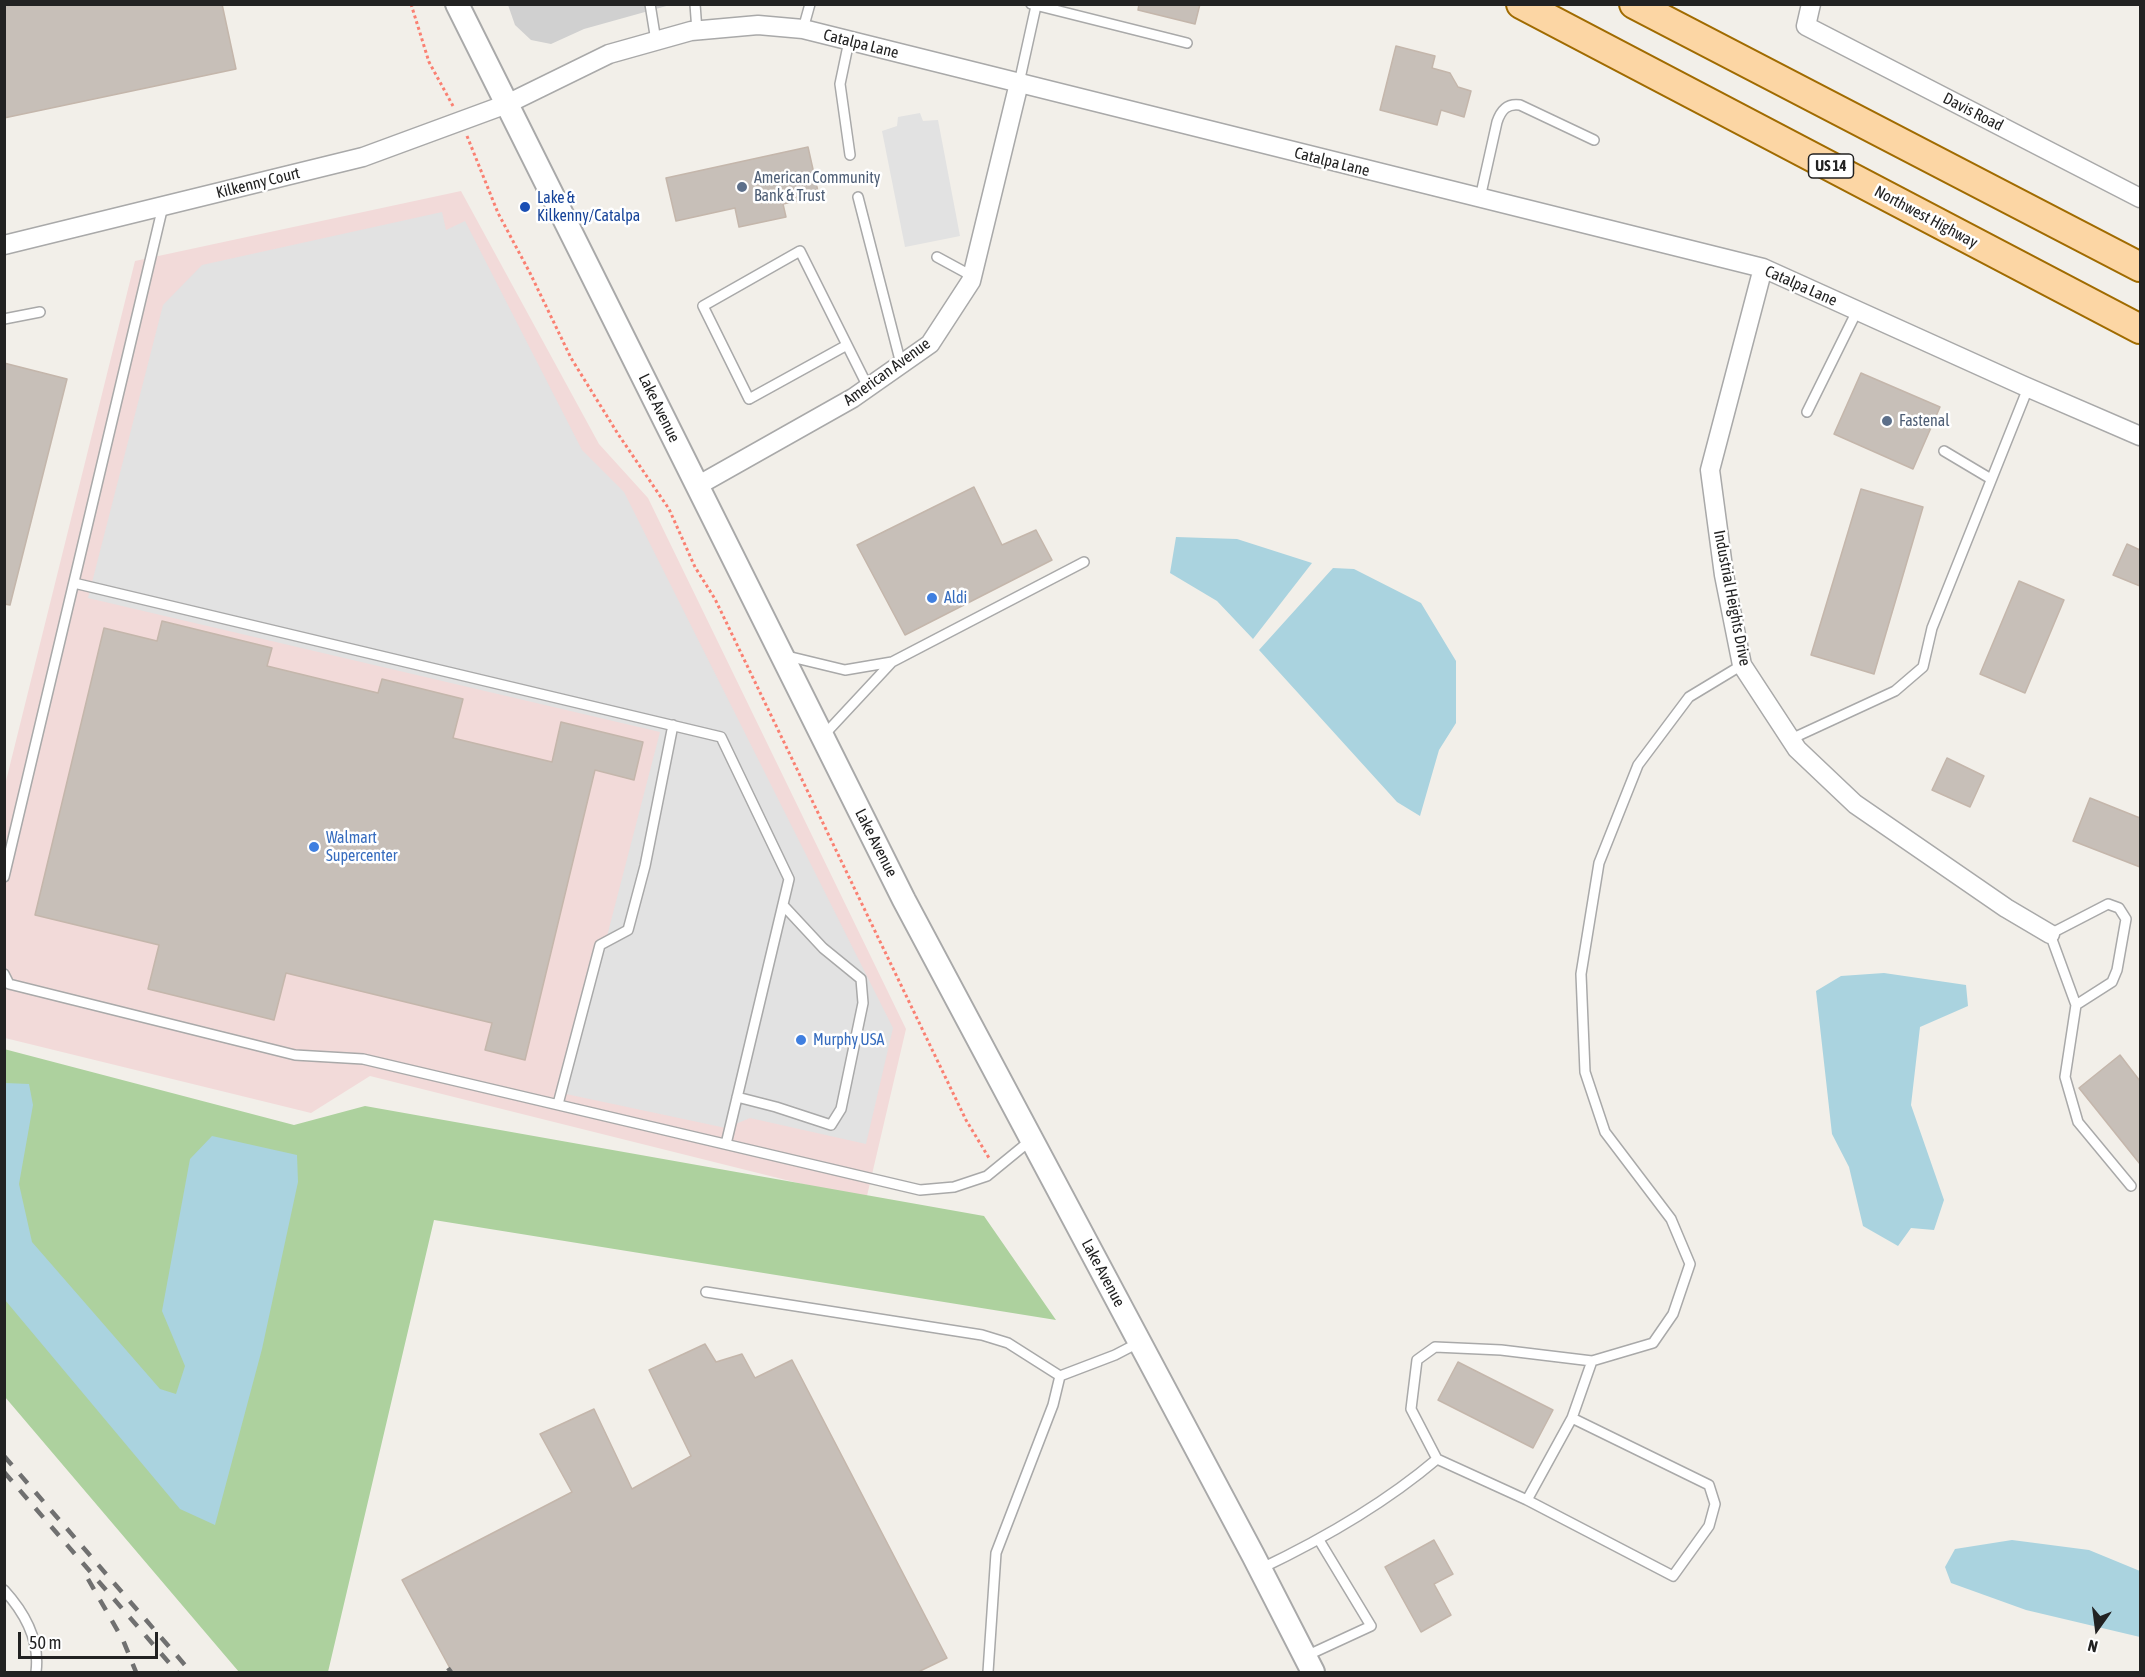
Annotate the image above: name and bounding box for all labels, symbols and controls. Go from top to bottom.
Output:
street label: Catalpa Lane [821,25,901,63]
street label: Davis Road [1940,89,2006,135]
street label: Catalpa Lane [1292,143,1372,181]
road number: US 14 [1808,154,1854,178]
street label: Kilkenny Court [214,163,302,203]
place label: American Community Bank & Trust [754,168,880,206]
marker: American Community Bank & Trust [735,180,749,194]
street label: Northwest Highway [1871,182,1981,252]
place label: Lake & Kilkenny/Catalpa [537,188,640,226]
marker: Lake & Kilkenny/Catalpa [518,200,532,214]
street label: Catalpa Lane [1762,262,1840,310]
street label: American Avenue [840,334,934,410]
street label: Lake Avenue [634,370,684,446]
place label: Fastenal [1899,411,1949,431]
marker: Fastenal [1880,414,1894,428]
street label: Industrial Heights Drive [1709,528,1755,668]
place label: Aldi [944,588,967,608]
marker: Aldi [925,591,939,605]
street label: Lake Avenue [851,806,901,880]
place label: Walmart Supercenter [326,828,397,866]
marker: Walmart Supercenter [307,840,321,854]
place label: Murphy USA [813,1030,884,1050]
marker: Murphy USA [794,1033,808,1047]
street label: Lake Avenue [1077,1236,1129,1310]
north arrow [2067,1599,2127,1659]
scale bar [21,1620,160,1658]
text: 50 m [29,1632,61,1653]
text: N [2086,1637,2099,1656]

